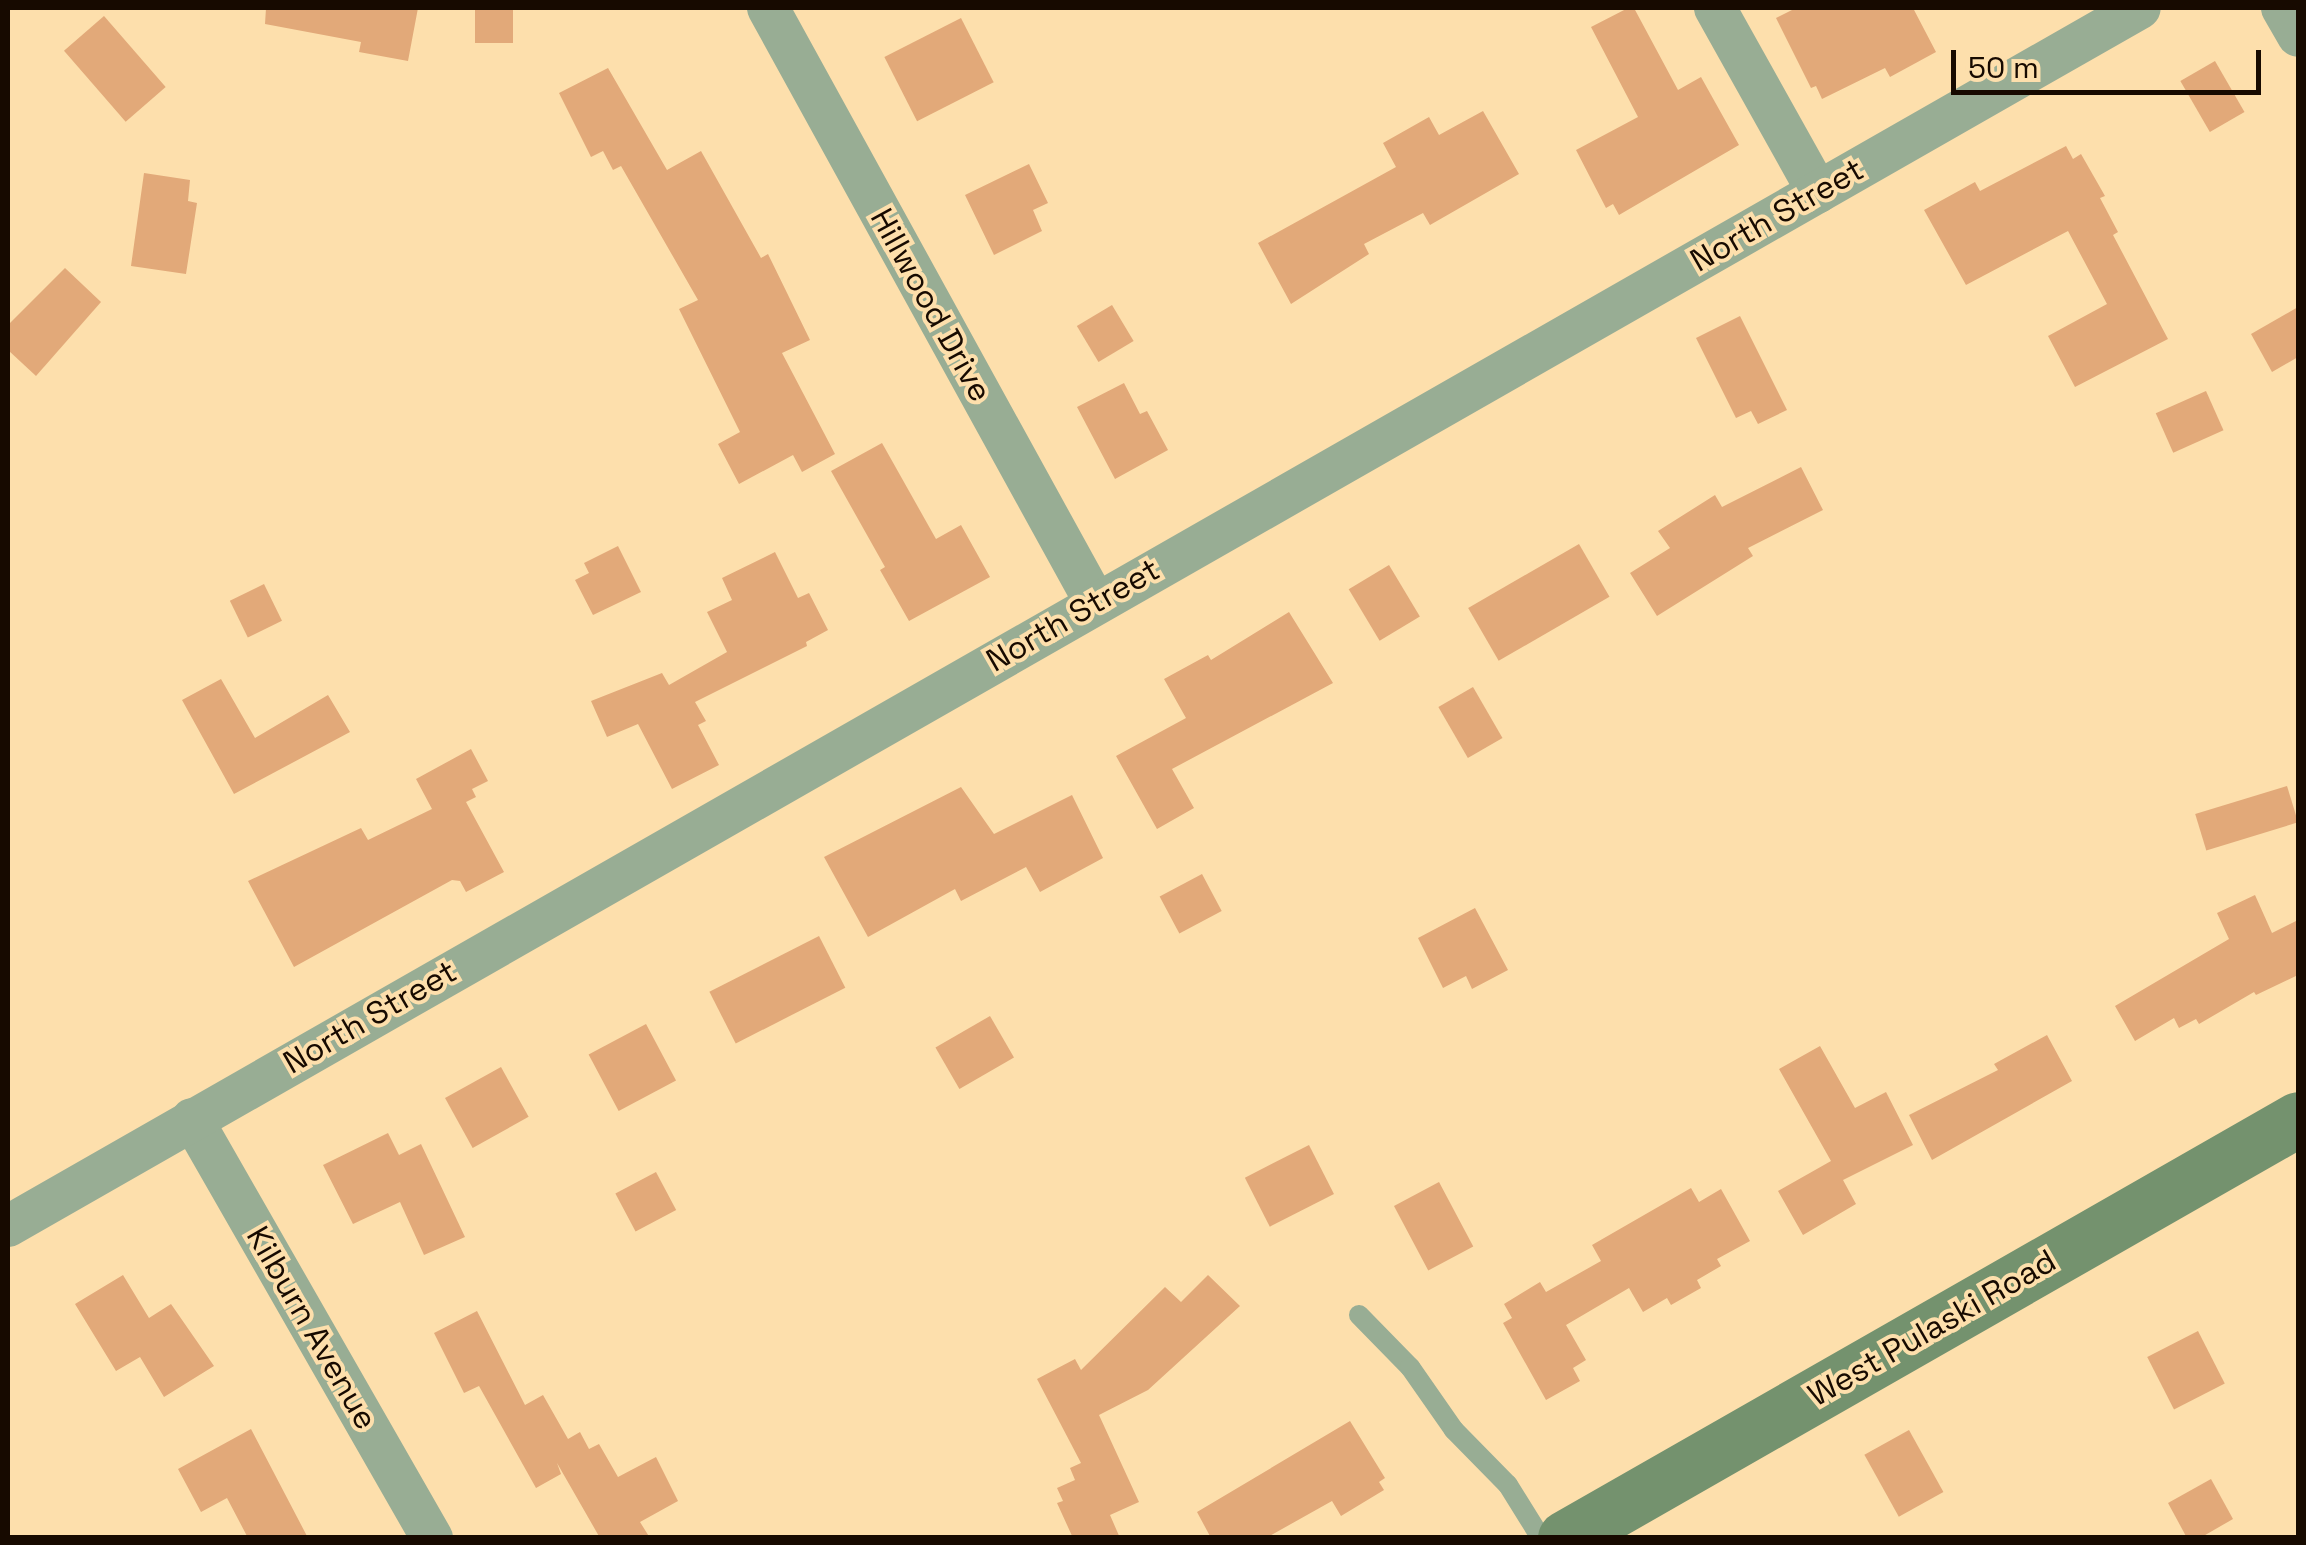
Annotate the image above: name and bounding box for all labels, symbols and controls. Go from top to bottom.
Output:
scale bar [1956,30,2266,92]
text: 50 m [1968,48,2039,87]
street label: North Street [1684,150,1870,280]
street label: Hillwood Drive [862,202,1000,408]
street label: North Street [980,550,1166,680]
street label: North Street [277,952,463,1082]
street label: Kilburn Avenue [238,1220,386,1436]
street label: West Pulaski Road [1801,1241,2063,1415]

